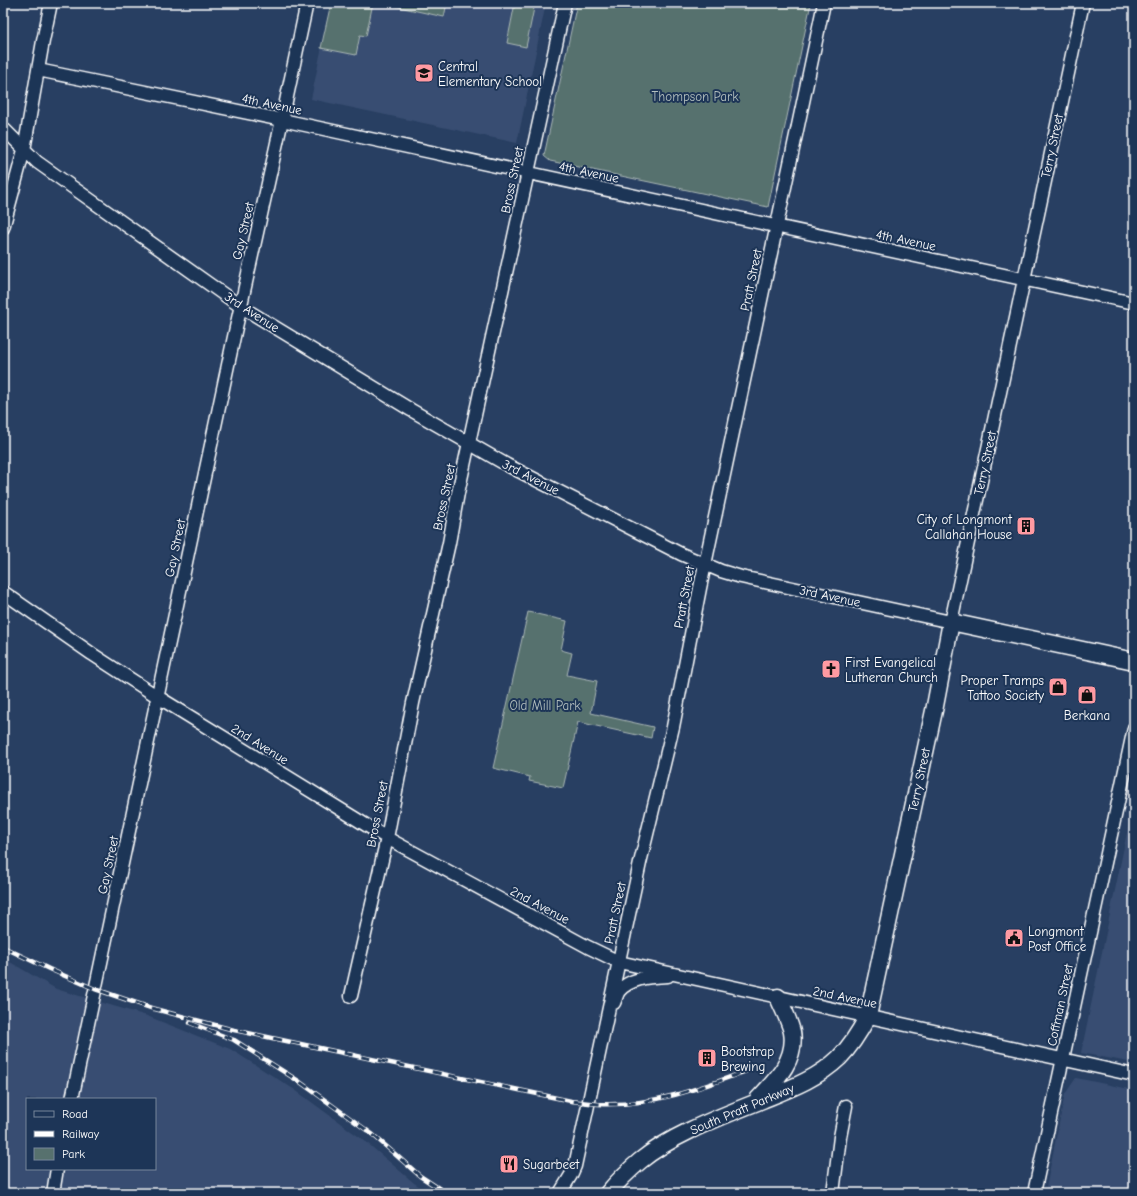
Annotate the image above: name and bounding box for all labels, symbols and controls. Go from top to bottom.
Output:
place label: Central Elementary School [438,59,542,89]
school or university icon: Central Elementary School [413,62,435,84]
park label: Thompson Park [652,89,739,104]
street label: 4th Avenue [241,90,304,118]
street label: Terry Street [1038,111,1066,179]
street label: Bross Street [498,144,527,215]
street label: 4th Avenue [558,158,621,186]
street label: Gay Street [229,199,257,261]
street label: 4th Avenue [875,226,938,254]
street label: Pratt Street [737,246,765,312]
street label: 3rd Avenue [222,289,283,335]
street label: Terry Street [971,428,999,496]
street label: 3rd Avenue [500,456,563,498]
street label: Bross Street [430,461,459,532]
place label: City of Longmont Callahan House [917,512,1013,542]
building icon: City of Longmont Callahan House [1015,515,1037,537]
street label: Gay Street [162,516,189,578]
street label: Pratt Street [671,563,698,629]
street label: 3rd Avenue [798,582,862,610]
place label: First Evangelical Lutheran Church [845,655,938,685]
church icon: First Evangelical Lutheran Church [820,658,842,680]
place label: Proper Tramps Tattoo Society [961,673,1044,703]
shop icon: Proper Tramps Tattoo Society [1047,676,1069,698]
shop icon: Berkana [1076,684,1098,706]
park label: Old Mill Park [509,698,581,713]
place label: Berkana [1064,708,1110,723]
street label: 2nd Avenue [229,720,292,768]
street label: Terry Street [905,745,933,813]
street label: Bross Street [363,778,391,849]
street label: Gay Street [95,833,122,895]
street label: Pratt Street [601,879,629,945]
street label: 2nd Avenue [508,883,573,927]
place label: Longmont Post Office [1028,924,1087,954]
public building icon: Longmont Post Office [1003,927,1025,949]
street label: Coffman Street [1044,961,1076,1047]
street label: 2nd Avenue [812,983,879,1011]
place label: Bootstrap Brewing [721,1044,774,1074]
building icon: Bootstrap Brewing [696,1047,718,1069]
street label: South Pratt Parkway [688,1080,796,1138]
legend [26,1098,156,1170]
text: Road [62,1107,88,1121]
text: Railway [62,1127,100,1141]
text: Park [62,1147,85,1161]
restaurant icon: Sugarbeet [498,1153,520,1175]
place label: Sugarbeet [523,1157,581,1172]

